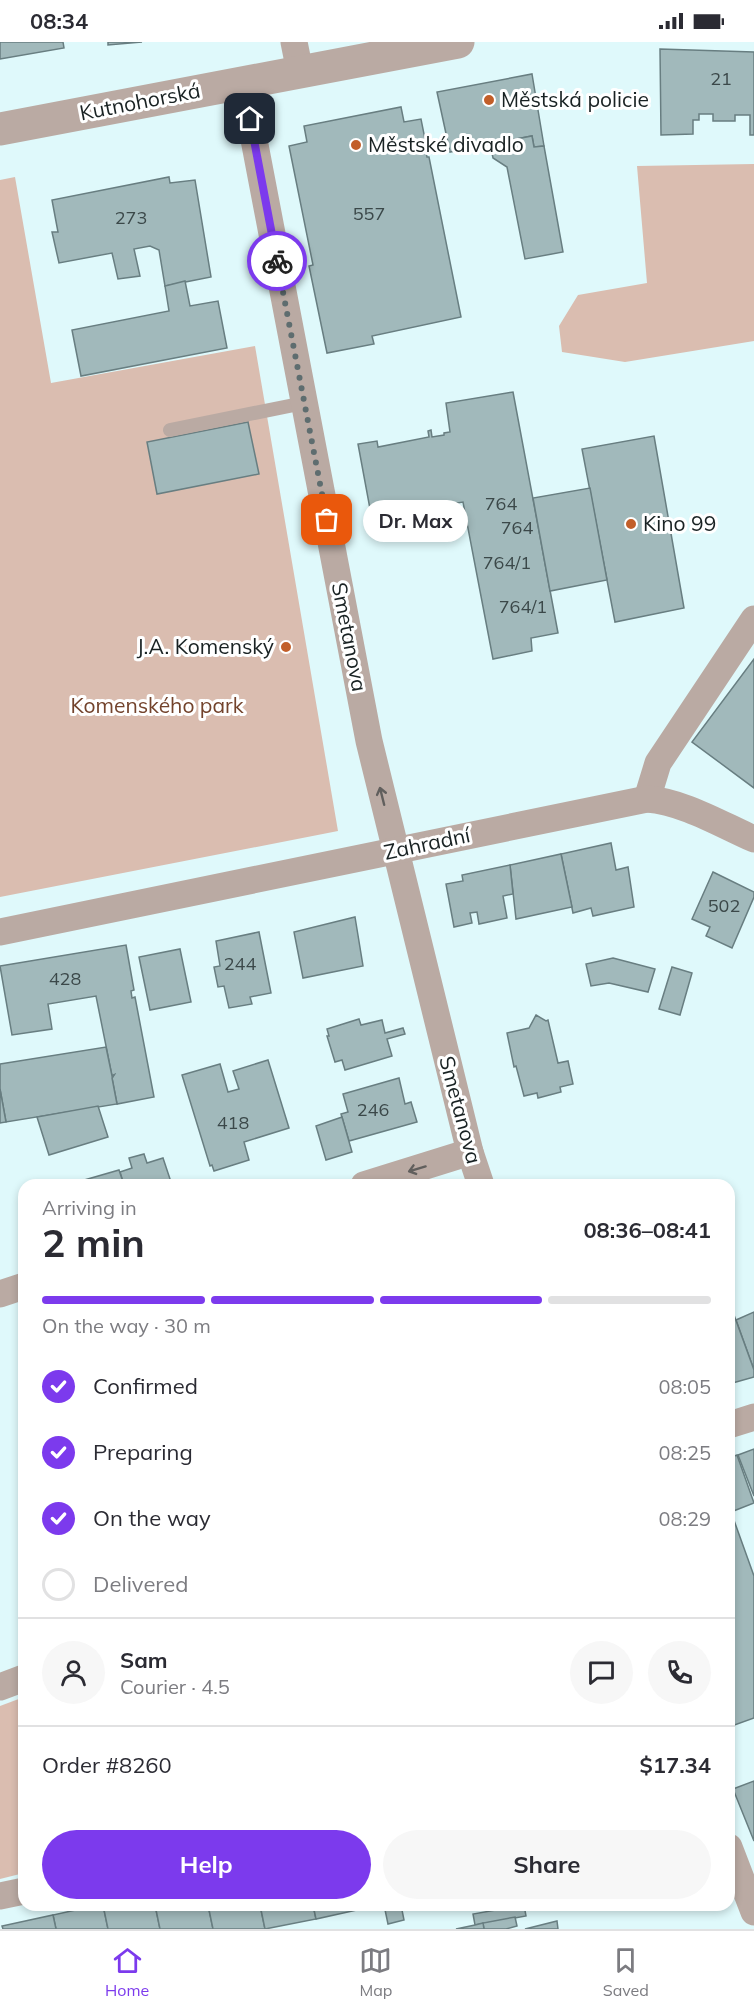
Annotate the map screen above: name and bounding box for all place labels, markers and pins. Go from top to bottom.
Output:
place label: Městská policie [501,86,649,112]
pin [224,93,275,144]
marker: Městská policie [482,93,496,107]
place label: Městské divadlo [368,131,524,157]
marker: Městské divadlo [349,138,363,152]
pin [301,494,352,545]
callout: Dr. Max [363,499,468,541]
place label: Kino 99 [643,510,716,536]
marker: Kino 99 [624,517,638,531]
place label: J.A. Komenský [137,633,274,659]
marker: J.A. Komenský [279,640,293,654]

